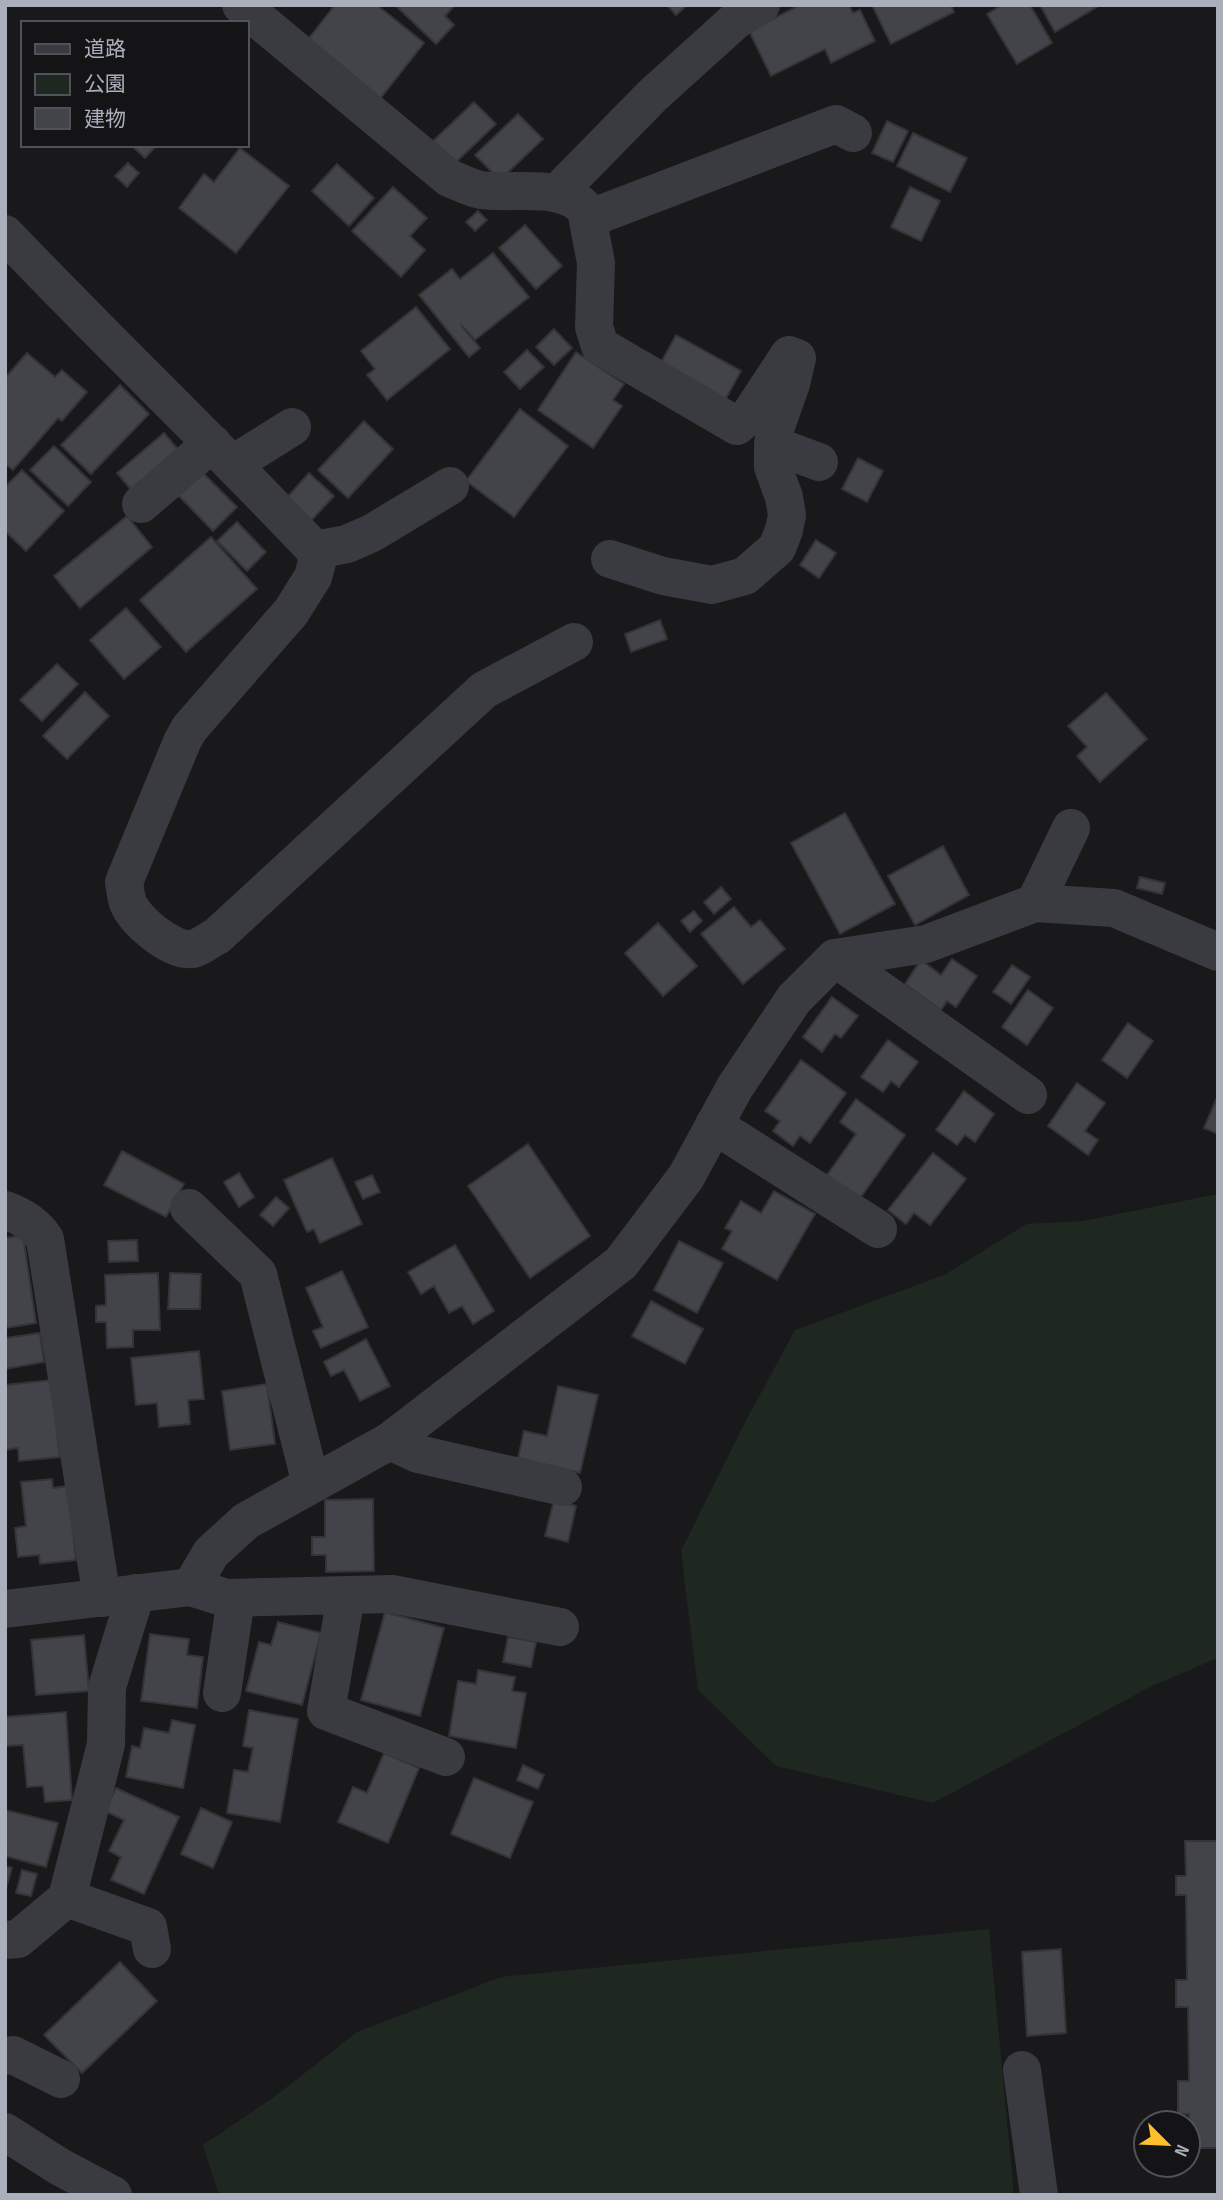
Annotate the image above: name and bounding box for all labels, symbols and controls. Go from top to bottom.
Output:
legend [21,21,248,147]
text: 道路 [84,37,126,62]
text: 公園 [84,72,126,97]
text: 建物 [84,107,126,132]
north arrow [1132,2109,1202,2179]
text: N [1169,2141,1194,2160]

